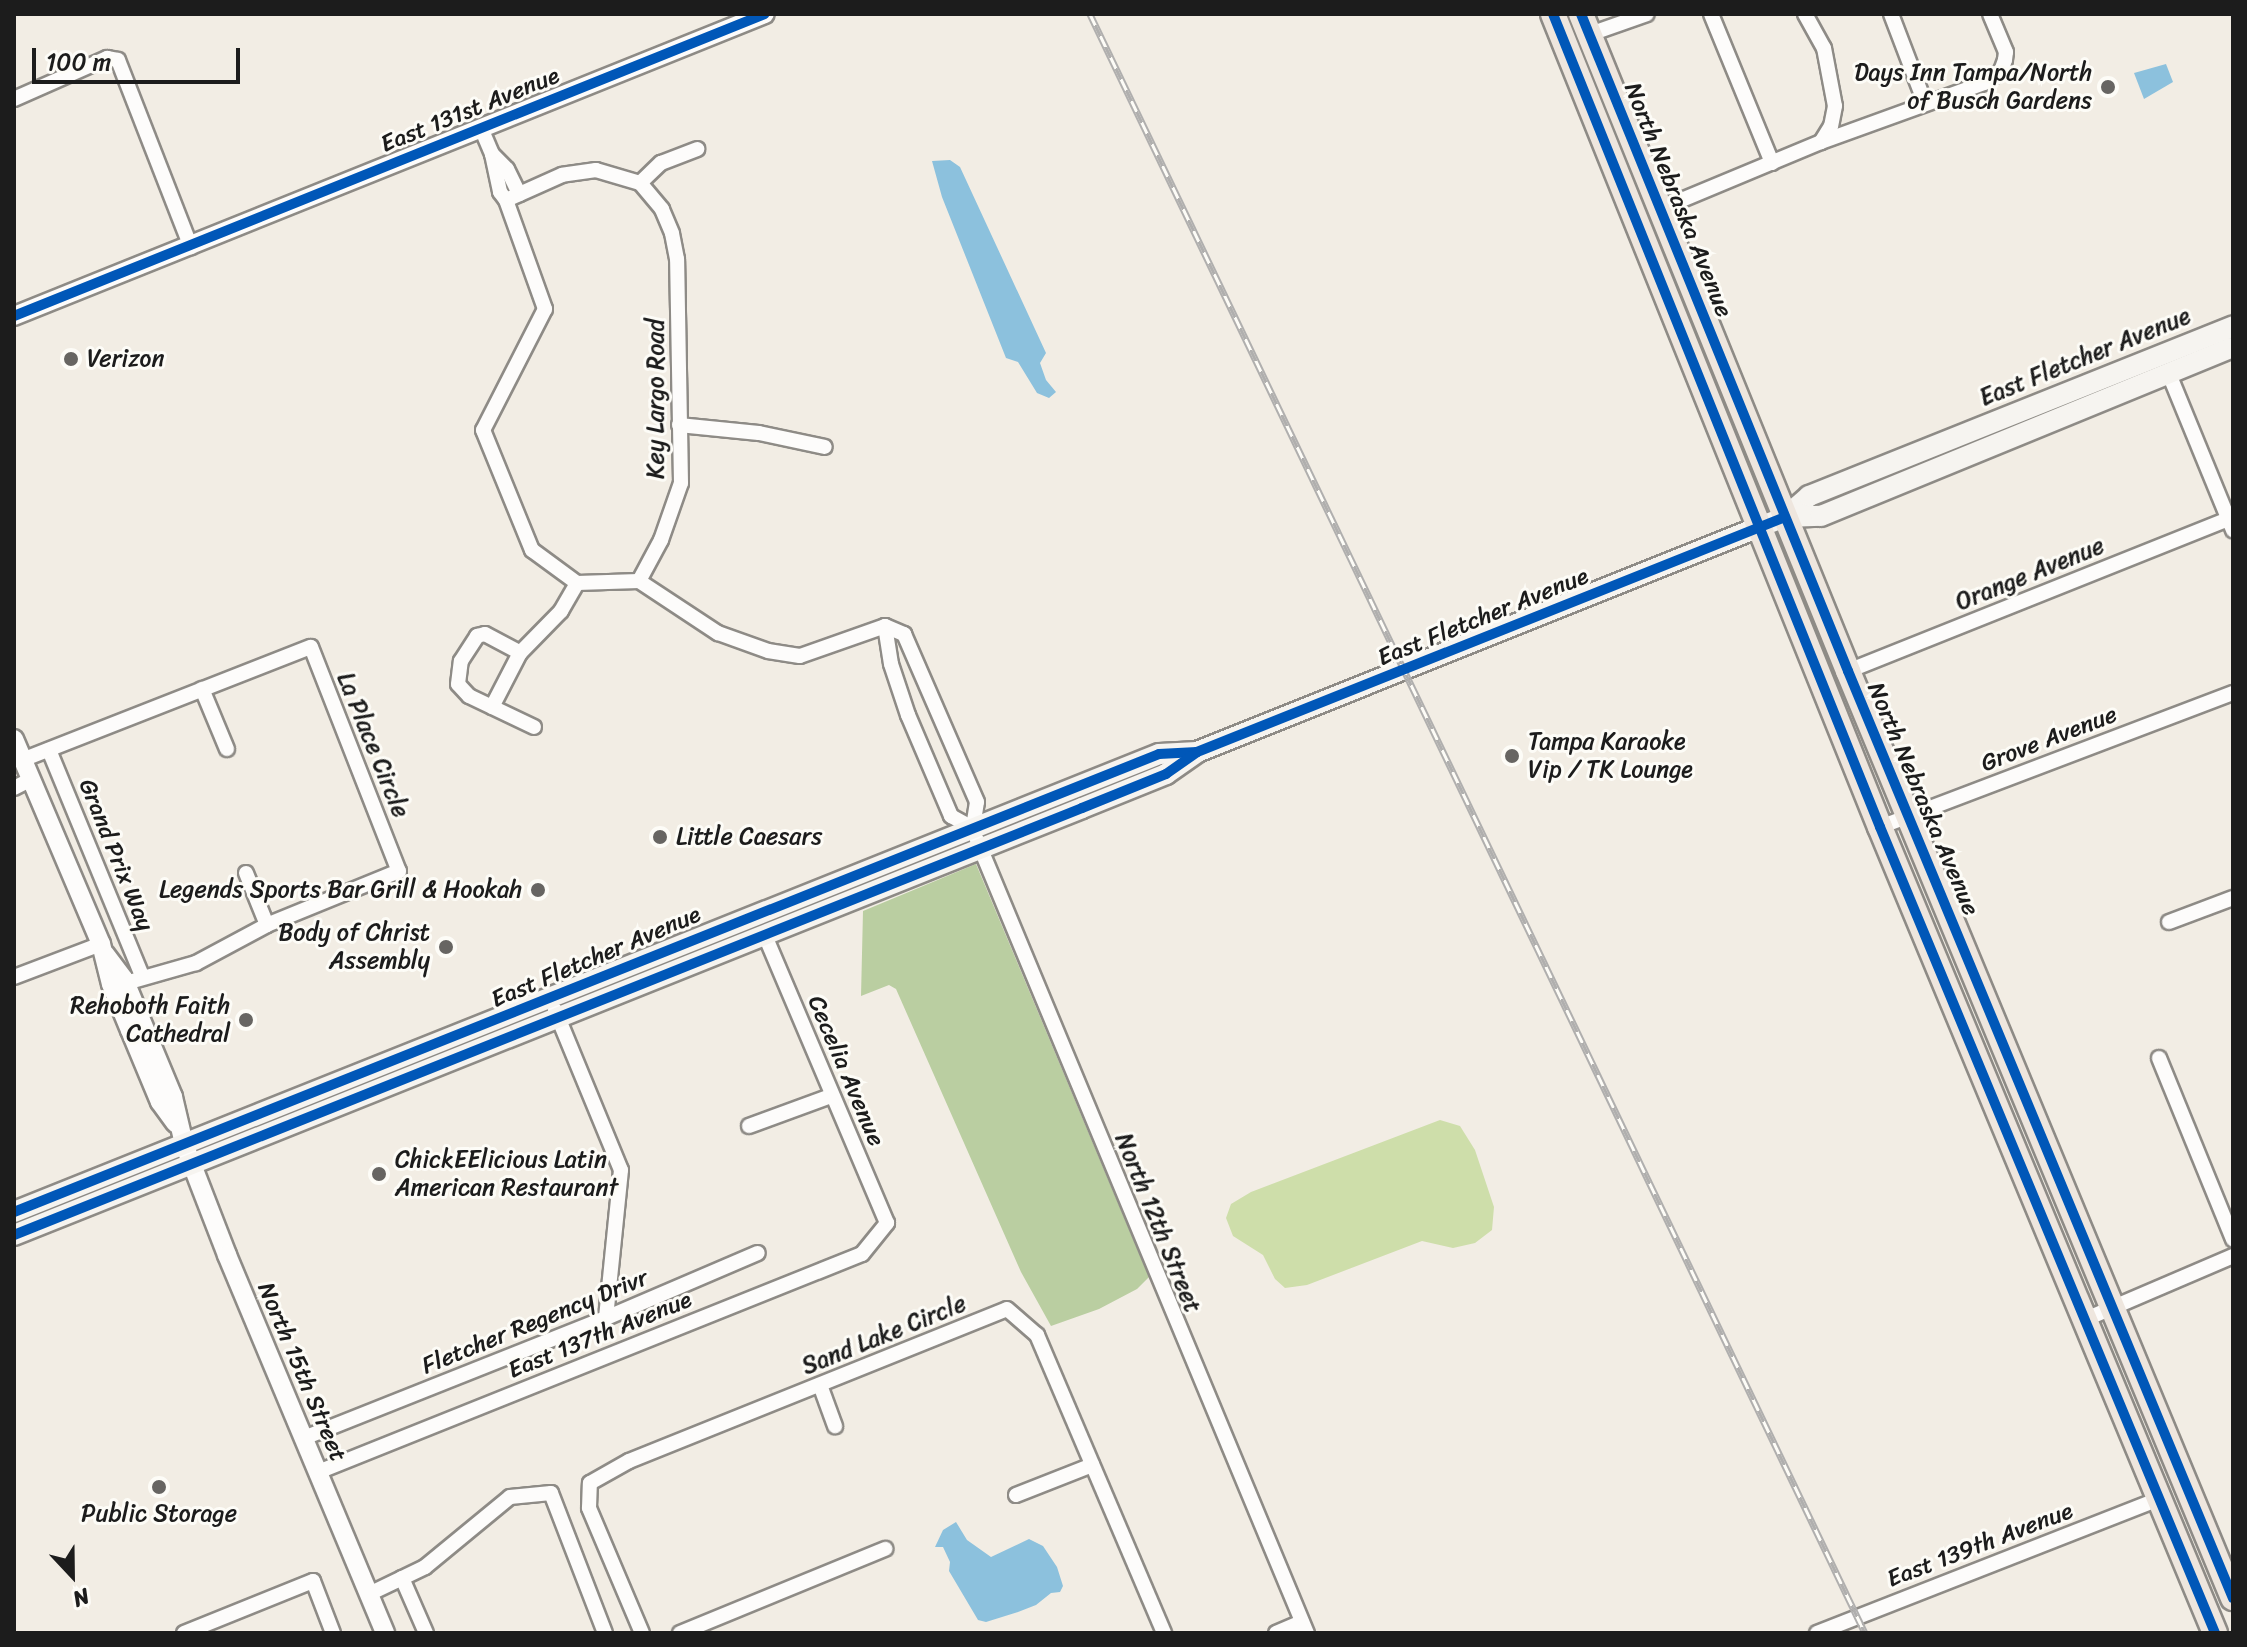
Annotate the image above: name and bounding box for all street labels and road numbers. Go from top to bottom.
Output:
street label: East 131st Avenue [376,61,564,159]
street label: North Nebraska Avenue [1618,79,1738,321]
street label: East Fletcher Avenue [1975,301,2195,413]
street label: Key Largo Road [642,319,670,479]
street label: Orange Avenue [1952,531,2108,617]
street label: East Fletcher Avenue [1373,561,1593,673]
street label: La Place Circle [330,667,416,823]
street label: North Nebraska Avenue [1861,679,1985,919]
street label: Grove Avenue [1977,700,2121,778]
street label: Grand Prix Way [72,775,160,935]
street label: East Fletcher Avenue [487,900,705,1014]
street label: Cecelia Avenue [801,992,891,1150]
street label: North 12th Street [1109,1129,1207,1317]
street label: Fletcher Regency Drivr [417,1263,653,1381]
street label: North 15th Street [251,1278,353,1466]
street label: East 137th Avenue [504,1285,696,1385]
street label: Sand Lake Circle [797,1289,971,1381]
street label: East 139th Avenue [1883,1496,2077,1594]

